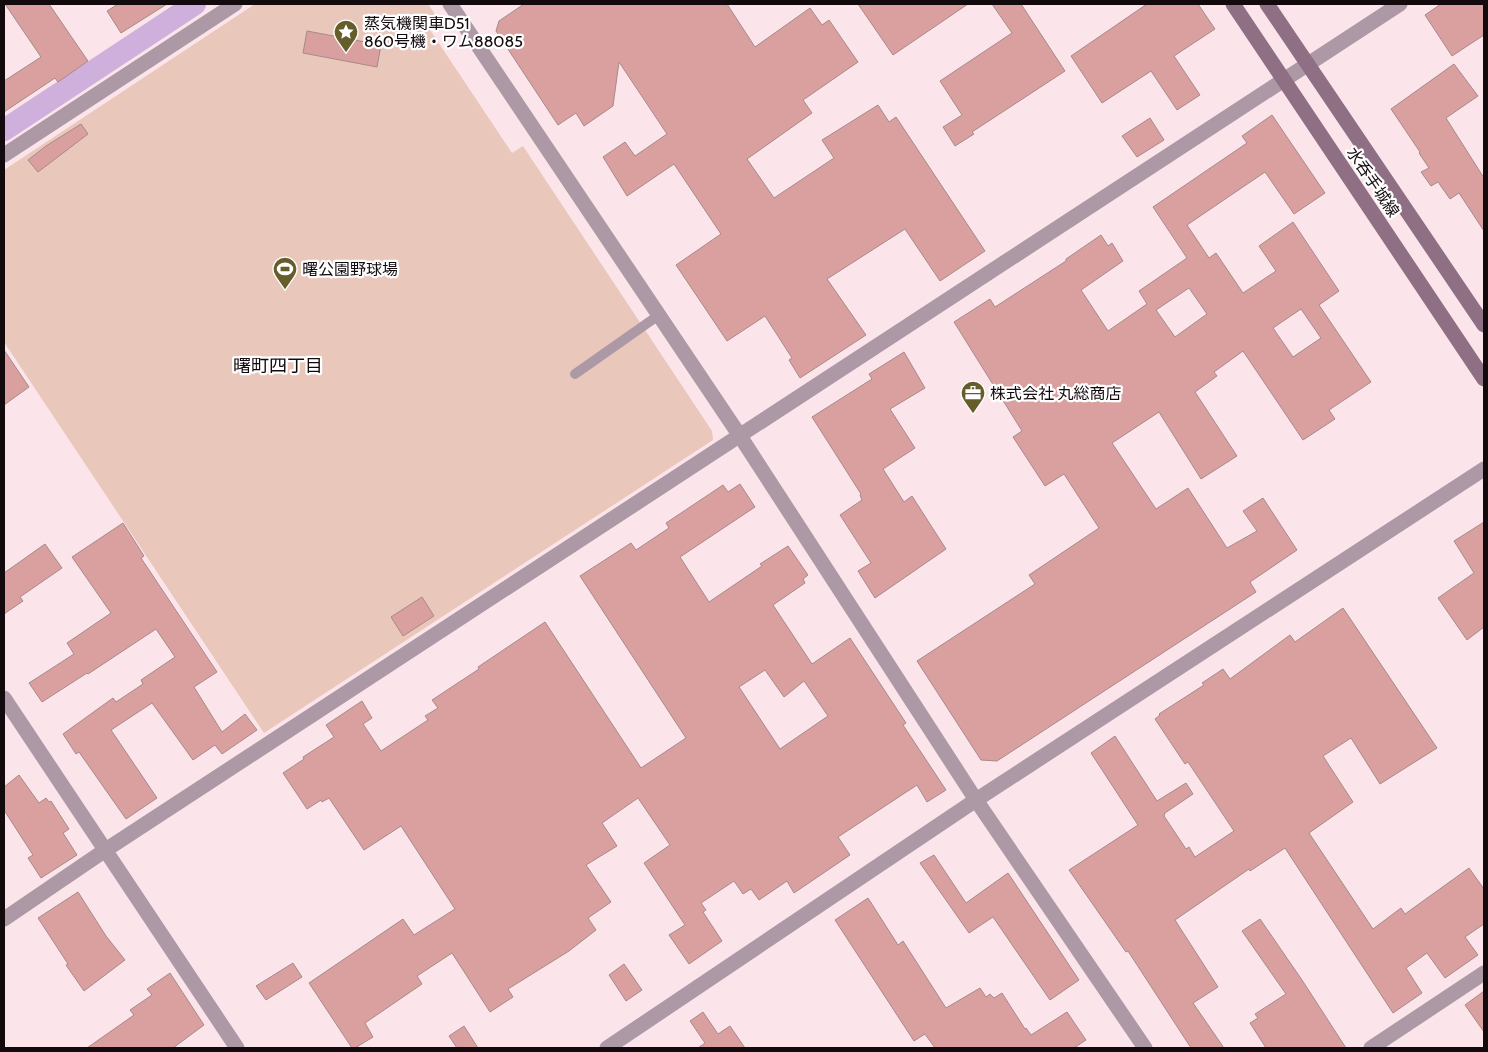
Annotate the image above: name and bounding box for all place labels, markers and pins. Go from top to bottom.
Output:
place label: 蒸気機関車D51 860号機・ワム88085 [364,14,523,51]
place icon: 蒸気機関車D51 860号機・ワム88085 [333,19,359,53]
sports icon: 曙公園野球場 [272,256,298,290]
place label: 曙公園野球場 [302,260,398,279]
office icon: 株式会社 丸総商店 [960,380,986,414]
place label: 株式会社 丸総商店 [990,384,1122,403]

